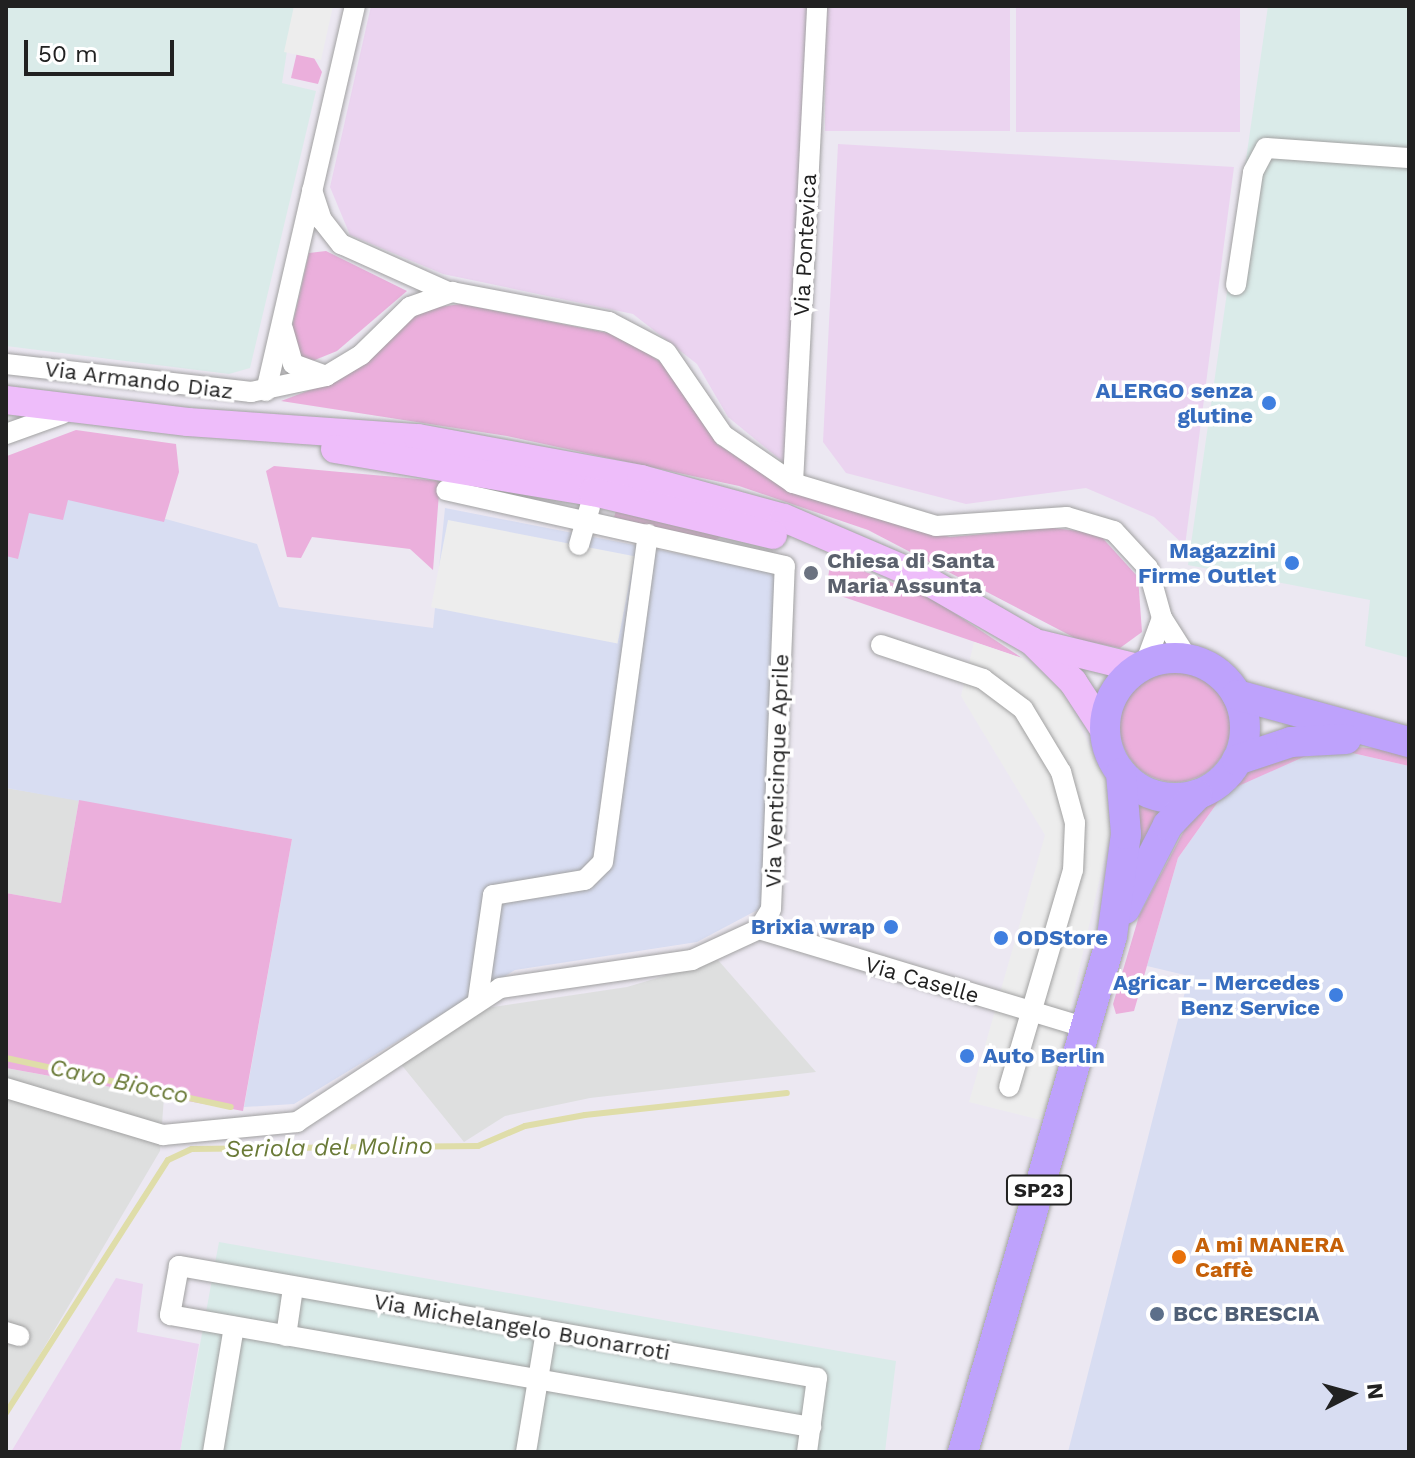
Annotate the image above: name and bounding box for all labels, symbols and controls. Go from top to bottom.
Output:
scale bar [28,24,178,74]
text: 50 m [38,40,98,68]
street label: Via Pontevica [788,173,822,317]
street label: Via Armando Diaz [43,355,235,405]
place label: ALERGO senza glutine [1095,377,1253,428]
marker: ALERGO senza glutine [1260,394,1278,412]
place label: Magazzini Firme Outlet [1138,537,1276,588]
place label: Chiesa di Santa Maria Assunta [827,547,995,598]
marker: Magazzini Firme Outlet [1283,554,1301,572]
marker: Chiesa di Santa Maria Assunta [802,564,820,582]
street label: Via Venticinque Aprile [760,652,794,890]
place label: Brixia wrap [750,914,875,940]
marker: Brixia wrap [882,918,900,936]
place label: ODStore [1017,925,1108,951]
marker: ODStore [992,929,1010,947]
street label: Via Caselle [862,951,982,1009]
place label: Agricar - Mercedes Benz Service [1113,969,1320,1020]
marker: Agricar - Mercedes Benz Service [1327,986,1345,1004]
place label: Auto Berlin [983,1043,1105,1069]
marker: Auto Berlin [958,1047,976,1065]
water label: Cavo Biocco [47,1053,191,1111]
water label: Seriola del Molino [224,1132,434,1164]
road number: SP23 [1005,1174,1073,1206]
place label: A mi MANERA Caffè [1195,1231,1345,1282]
marker: A mi MANERA Caffè [1170,1248,1188,1266]
street label: Via Michelangelo Buonarroti [372,1288,672,1366]
place label: BCC BRESCIA [1173,1301,1319,1327]
marker: BCC BRESCIA [1148,1305,1166,1323]
north arrow [1311,1354,1391,1434]
text: N [1362,1382,1389,1401]

